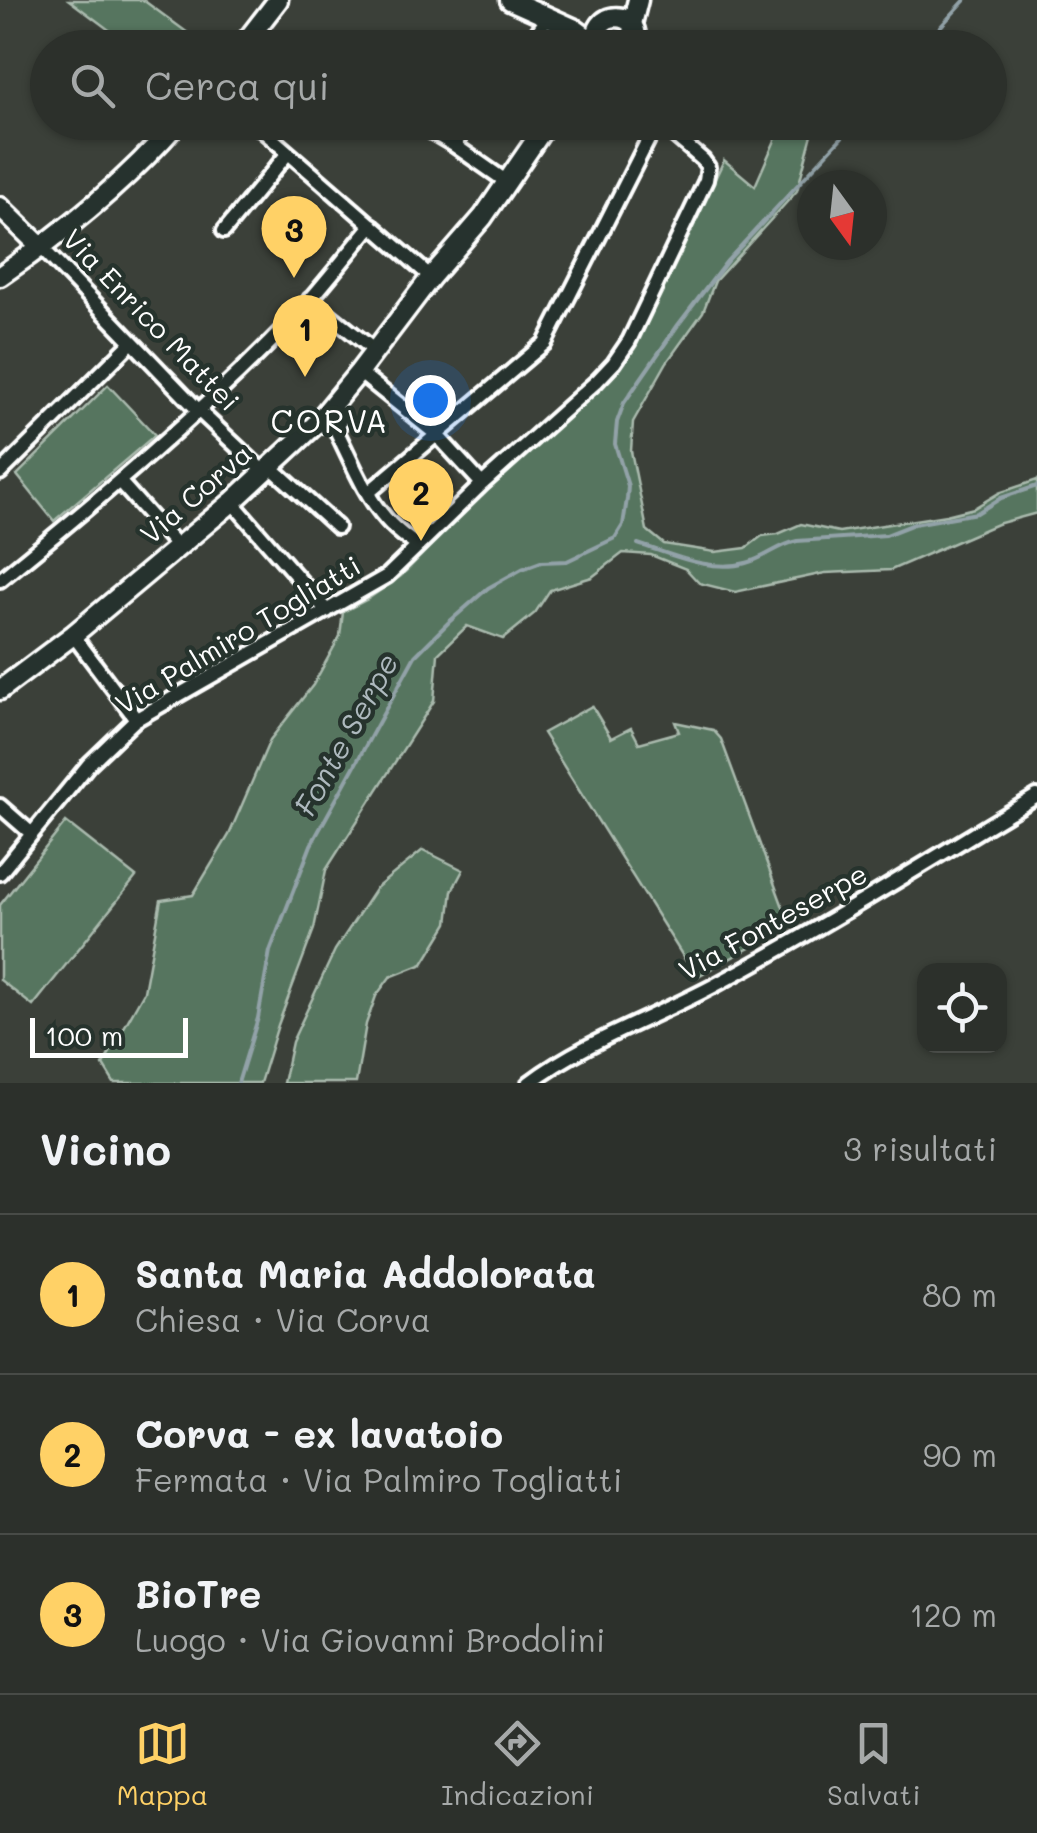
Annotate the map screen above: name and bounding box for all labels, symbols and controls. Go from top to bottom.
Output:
search box [30,30,1007,140]
icon: search [65,58,120,113]
text: Cerca qui [145,60,330,110]
north arrow [797,170,887,260]
pin: 3 [262,196,326,278]
street label: Via Enrico Mattei [56,221,248,418]
pin: 1 [272,294,338,377]
your location [405,375,456,426]
district label: CORVA [270,399,390,441]
street label: Via Corva [132,435,258,551]
pin: 2 [388,458,454,541]
street label: Via Palmiro Togliatti [108,547,367,722]
water label: Fonte Serpe [284,646,406,823]
street label: Via Fonteserpe [672,854,873,988]
map controls [917,963,1007,1053]
button: locate [917,963,1007,1053]
scale bar [30,1013,188,1058]
text: 100 m [45,1017,123,1053]
text: Vicino [40,1121,171,1176]
text: 3 risultati [843,1127,997,1169]
text: Santa Maria Addolorata [135,1248,596,1298]
text: 1 [65,1273,80,1315]
text: 80 m [922,1273,997,1315]
text: Chiesa · Via Corva [135,1298,431,1340]
text: Corva - ex lavatoio [135,1408,503,1458]
text: 2 [64,1433,81,1475]
text: 90 m [923,1433,997,1475]
text: Fermata · Via Palmiro Togliatti [135,1458,622,1500]
text: BioTre [135,1568,261,1618]
text: 3 [63,1593,82,1635]
text: 120 m [909,1593,997,1635]
text: Luogo · Via Giovanni Brodolini [135,1618,605,1660]
tab: Mappa [117,1716,208,1812]
tab: Indicazioni [441,1716,594,1812]
tab: Salvati [827,1716,920,1812]

